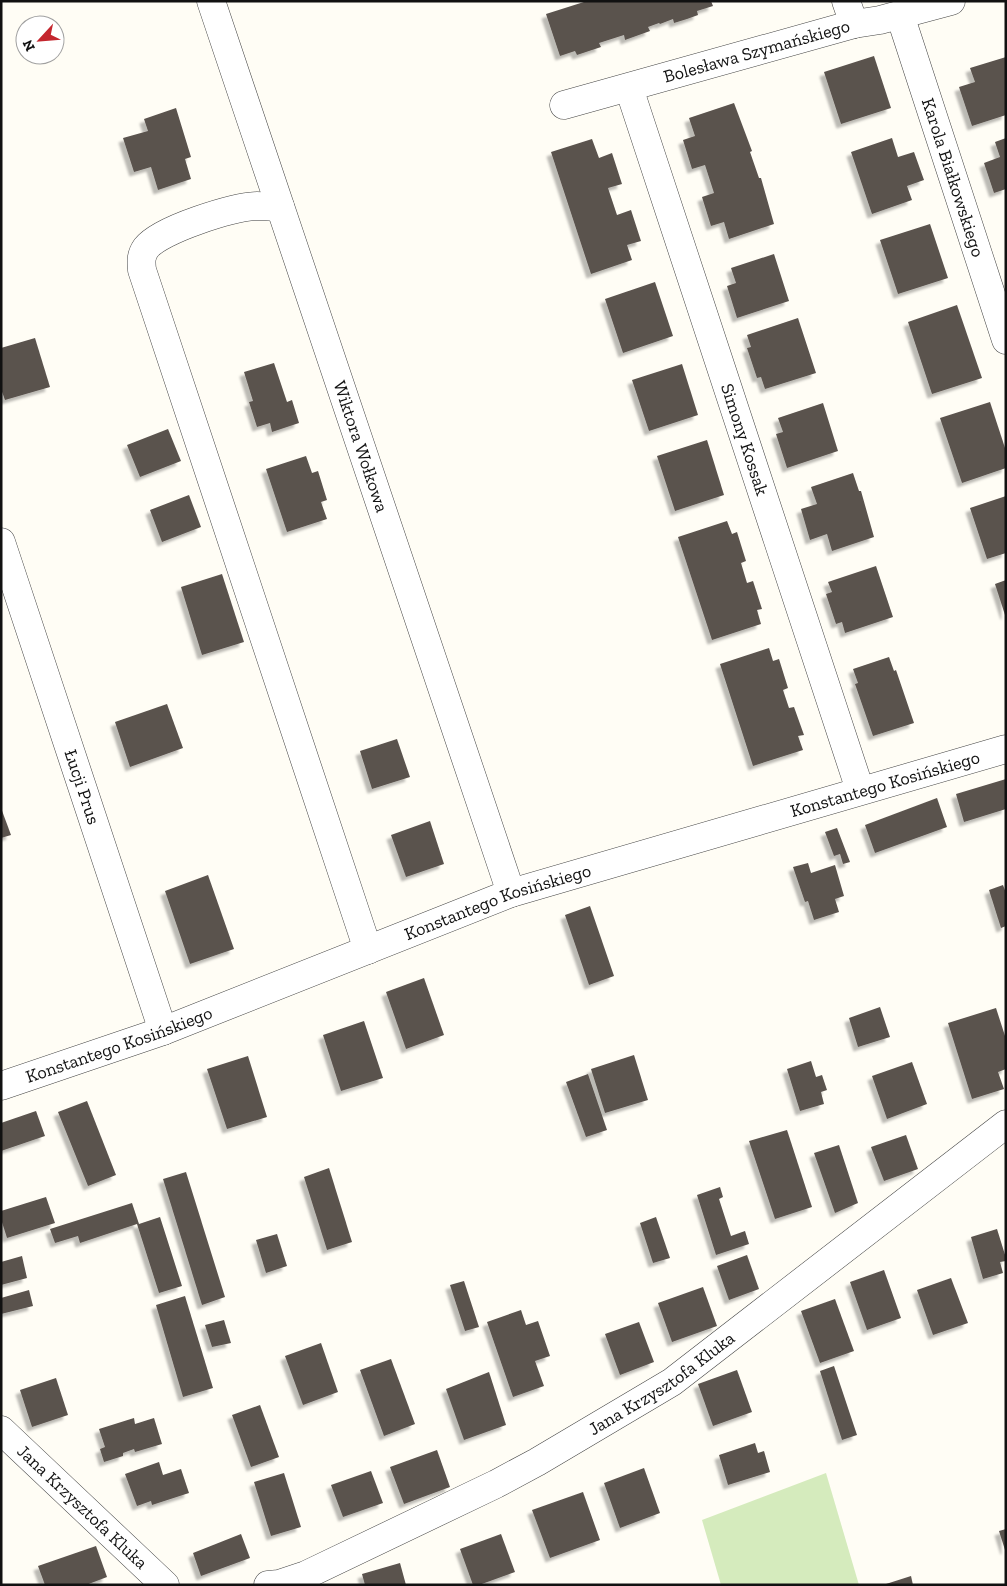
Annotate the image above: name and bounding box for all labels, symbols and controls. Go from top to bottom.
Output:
north arrow [15,15,65,65]
street label: Bolesława Szymańskiego [661,15,852,88]
text: N [19,37,39,54]
street label: Karola Białkowskiego [917,95,989,260]
street label: Wiktora Wołkowa [329,378,393,515]
street label: Simony Kossak [716,381,774,499]
street label: Konstantego Kosińskiego [788,746,982,822]
street label: Łucji Prus [59,747,105,827]
street label: Konstantego Kosińskiego [401,859,593,945]
street label: Konstantego Kosińskiego [23,1002,215,1088]
street label: Jana Krzysztofa Kluka [584,1327,739,1440]
street label: Jana Krzysztofa Kluka [13,1440,152,1574]

